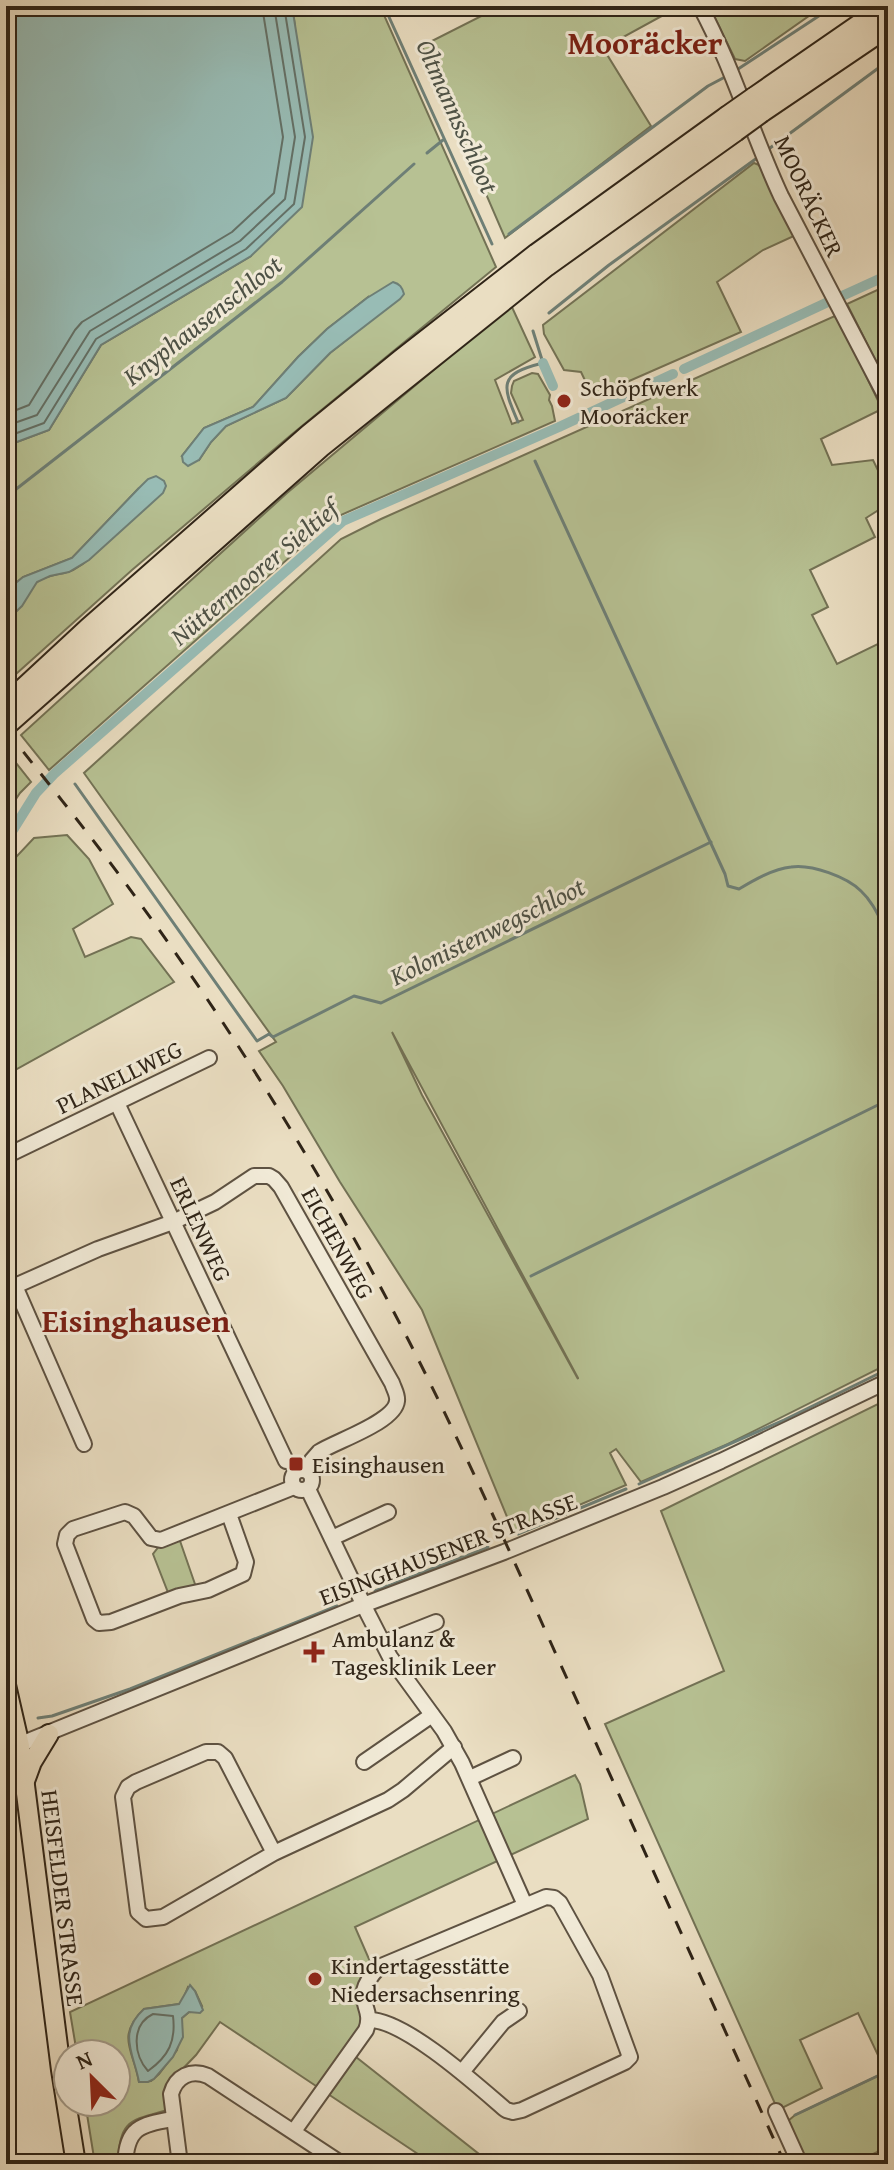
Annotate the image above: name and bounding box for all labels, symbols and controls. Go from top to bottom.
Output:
district label: Mooräcker [568,19,723,66]
water label: Oltmannsschloot [407,33,510,200]
street label: MOORÄCKER [766,130,852,263]
water label: Knyphausenschloot [113,245,290,395]
place label: Schöpfwerk Mooräcker [580,370,699,433]
marker: Schöpfwerk Mooräcker [555,392,573,410]
water label: Nüttermoorer Sieltief [160,487,350,655]
water label: Kolonistenwegschloot [382,867,592,996]
street label: PLANELLWEG [50,1031,188,1123]
street label: ERLENWEG [161,1171,241,1287]
street label: EICHENWEG [293,1181,383,1305]
district label: Eisinghausen [42,1297,230,1344]
place label: Eisinghausen [312,1447,445,1482]
marker: Eisinghausen [287,1455,305,1473]
street label: EISINGHAUSENER STRASSE [314,1484,582,1614]
place label: Ambulanz & Tagesklinik Leer [332,1621,496,1684]
marker: Ambulanz & Tagesklinik Leer [303,1641,325,1663]
street label: HEISFELDER STRASSE [32,1788,94,2008]
place label: Kindertagesstätte Niedersachsenring [331,1948,520,2011]
marker: Kindertagesstätte Niedersachsenring [306,1970,324,1988]
north arrow [52,2038,132,2118]
text: N [71,2042,97,2077]

